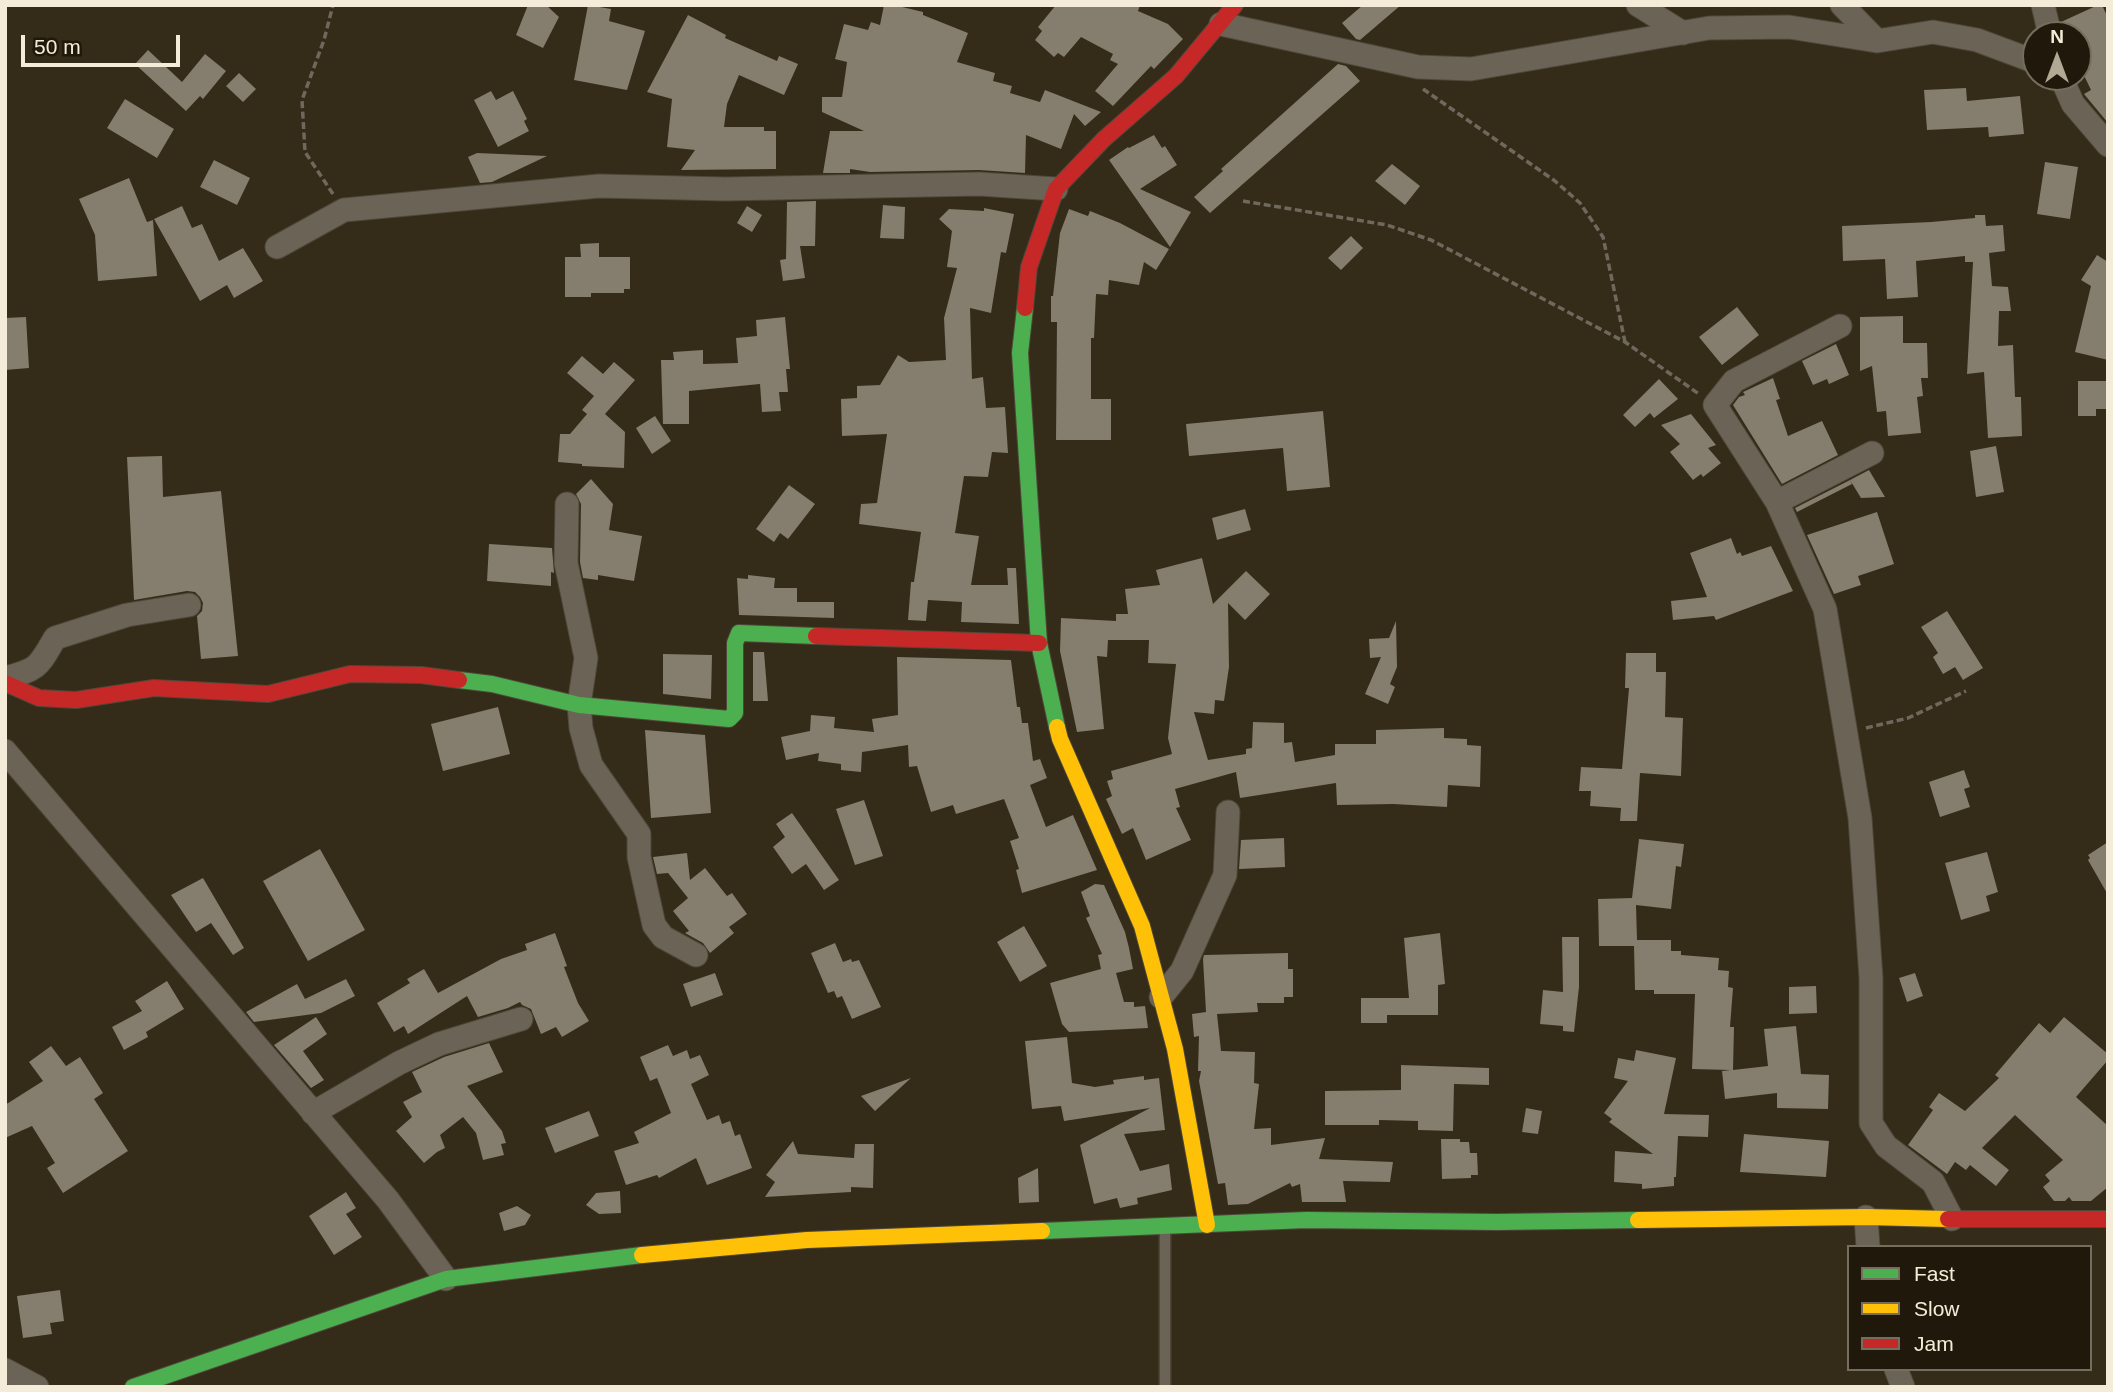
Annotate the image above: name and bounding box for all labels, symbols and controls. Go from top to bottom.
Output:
scale bar [24,21,184,65]
north arrow [2022,21,2092,91]
text: N [2050,26,2064,47]
text: 50 m [34,35,81,58]
legend [1847,1245,2092,1371]
text: Fast [1914,1262,1955,1285]
text: Slow [1914,1297,1960,1320]
text: Jam [1914,1332,1954,1355]

